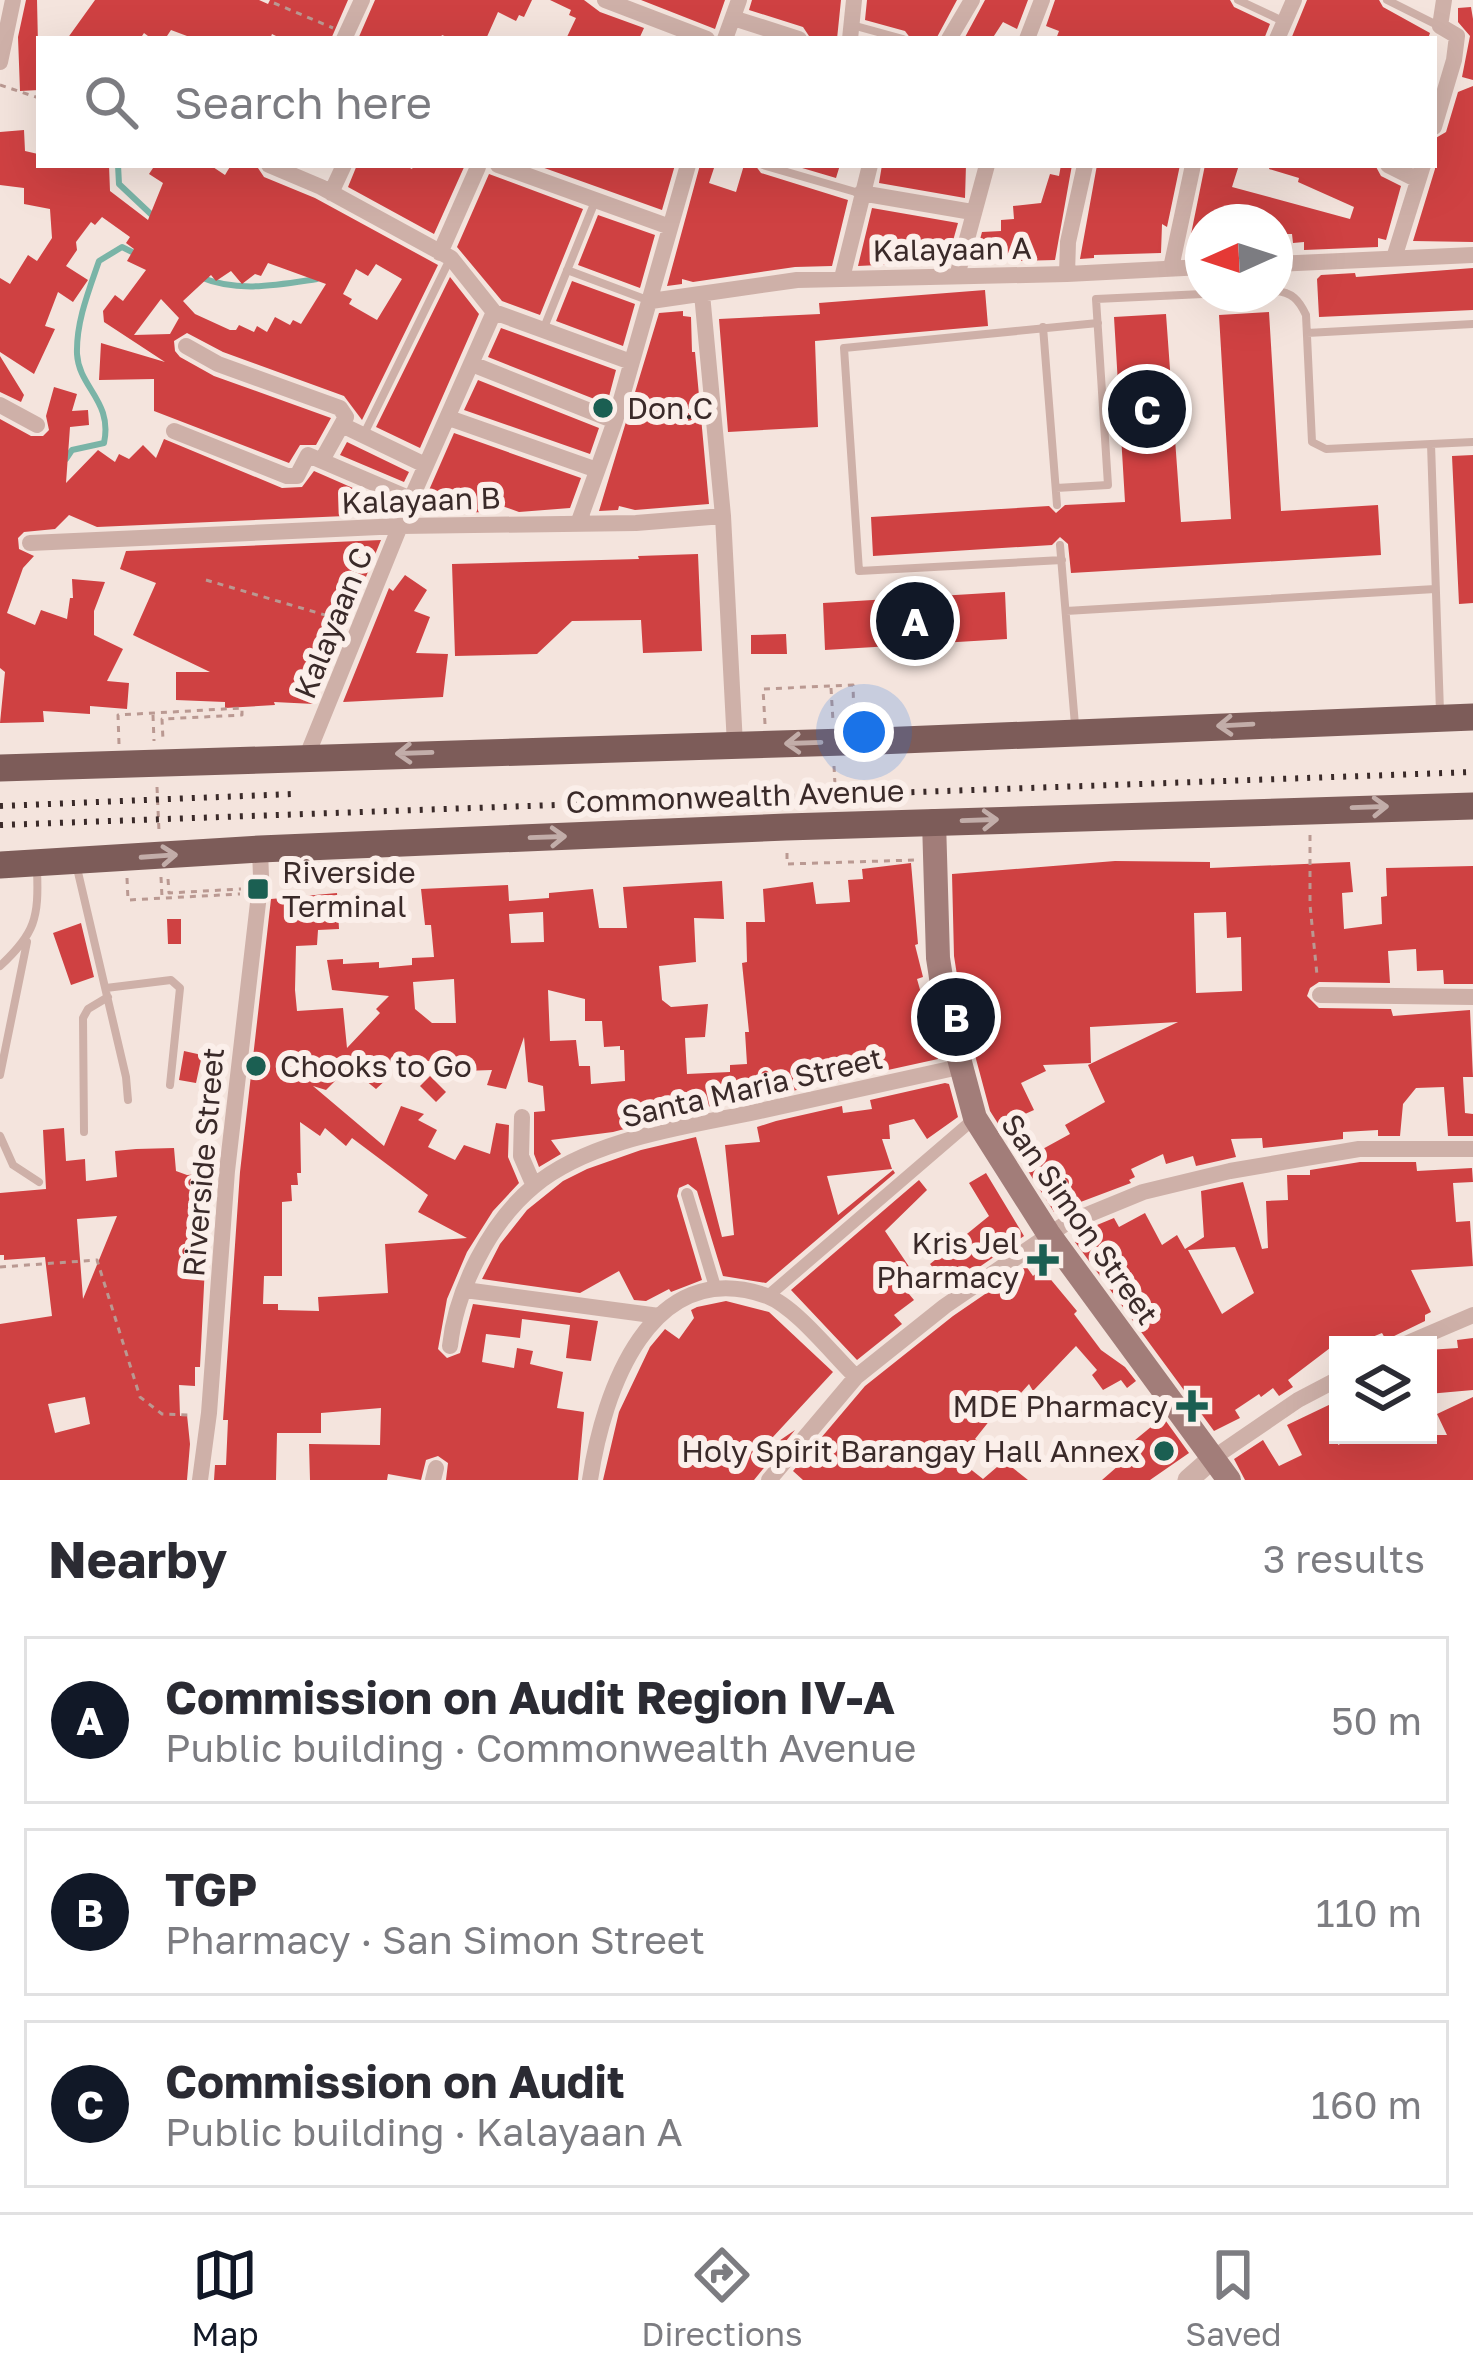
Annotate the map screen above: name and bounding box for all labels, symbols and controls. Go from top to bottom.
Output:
search box [36,36,1437,168]
icon: search [78,69,144,135]
text: Search here [174,75,432,129]
north arrow [1185,204,1293,312]
street label: Kalayaan A [872,230,1032,268]
pin: C [1108,364,1186,454]
place label: Don.C [627,390,713,426]
marker: Don.C [590,395,616,421]
street label: Kalayaan B [341,479,501,521]
street label: Kalayaan C [286,542,380,704]
pin: A [876,576,954,666]
your location [834,702,894,762]
one-way arrow [1216,714,1255,737]
one-way arrow [784,732,823,755]
one-way arrow [395,742,434,765]
street label: Commonwealth Avenue [565,772,905,820]
one-way arrow [1350,796,1389,819]
one-way arrow [960,808,999,831]
one-way arrow [528,825,567,848]
one-way arrow [139,844,178,867]
place label: Riverside Terminal [282,854,416,924]
marker: Riverside Terminal [245,876,271,902]
pin: B [917,972,995,1062]
street label: Santa Maria Street [618,1039,886,1135]
street label: Riverside Street [175,1046,231,1278]
place label: Chooks to Go [280,1048,472,1084]
marker: Chooks to Go [243,1053,269,1079]
street label: San Simon Street [994,1107,1166,1331]
place label: Kris Jel Pharmacy [876,1225,1019,1295]
marker: Kris Jel Pharmacy [1030,1247,1056,1273]
map controls [1329,1336,1437,1444]
button: layers [1329,1336,1437,1444]
place label: MDE Pharmacy [953,1388,1168,1424]
marker: MDE Pharmacy [1179,1393,1205,1419]
place label: Holy Spirit Barangay Hall Annex [681,1433,1140,1469]
marker: Holy Spirit Barangay Hall Annex [1151,1438,1177,1464]
text: Nearby [48,1528,227,1589]
text: 3 results [1263,1535,1425,1582]
text: Commission on Audit Region IV-A [165,1670,895,1724]
text: A [76,1697,104,1744]
text: 50 m [1331,1697,1422,1744]
text: Public building · Commonwealth Avenue [165,1724,916,1771]
text: TGP [165,1862,257,1916]
text: B [76,1889,104,1936]
text: 110 m [1316,1889,1422,1936]
text: Pharmacy · San Simon Street [165,1916,705,1963]
text: Commission on Audit [165,2054,625,2108]
text: C [76,2081,104,2128]
text: 160 m [1311,2081,1422,2128]
text: Public building · Kalayaan A [165,2108,683,2155]
tab: Map [191,2242,259,2353]
tab: Directions [641,2242,803,2353]
tab: Saved [1185,2242,1282,2353]

